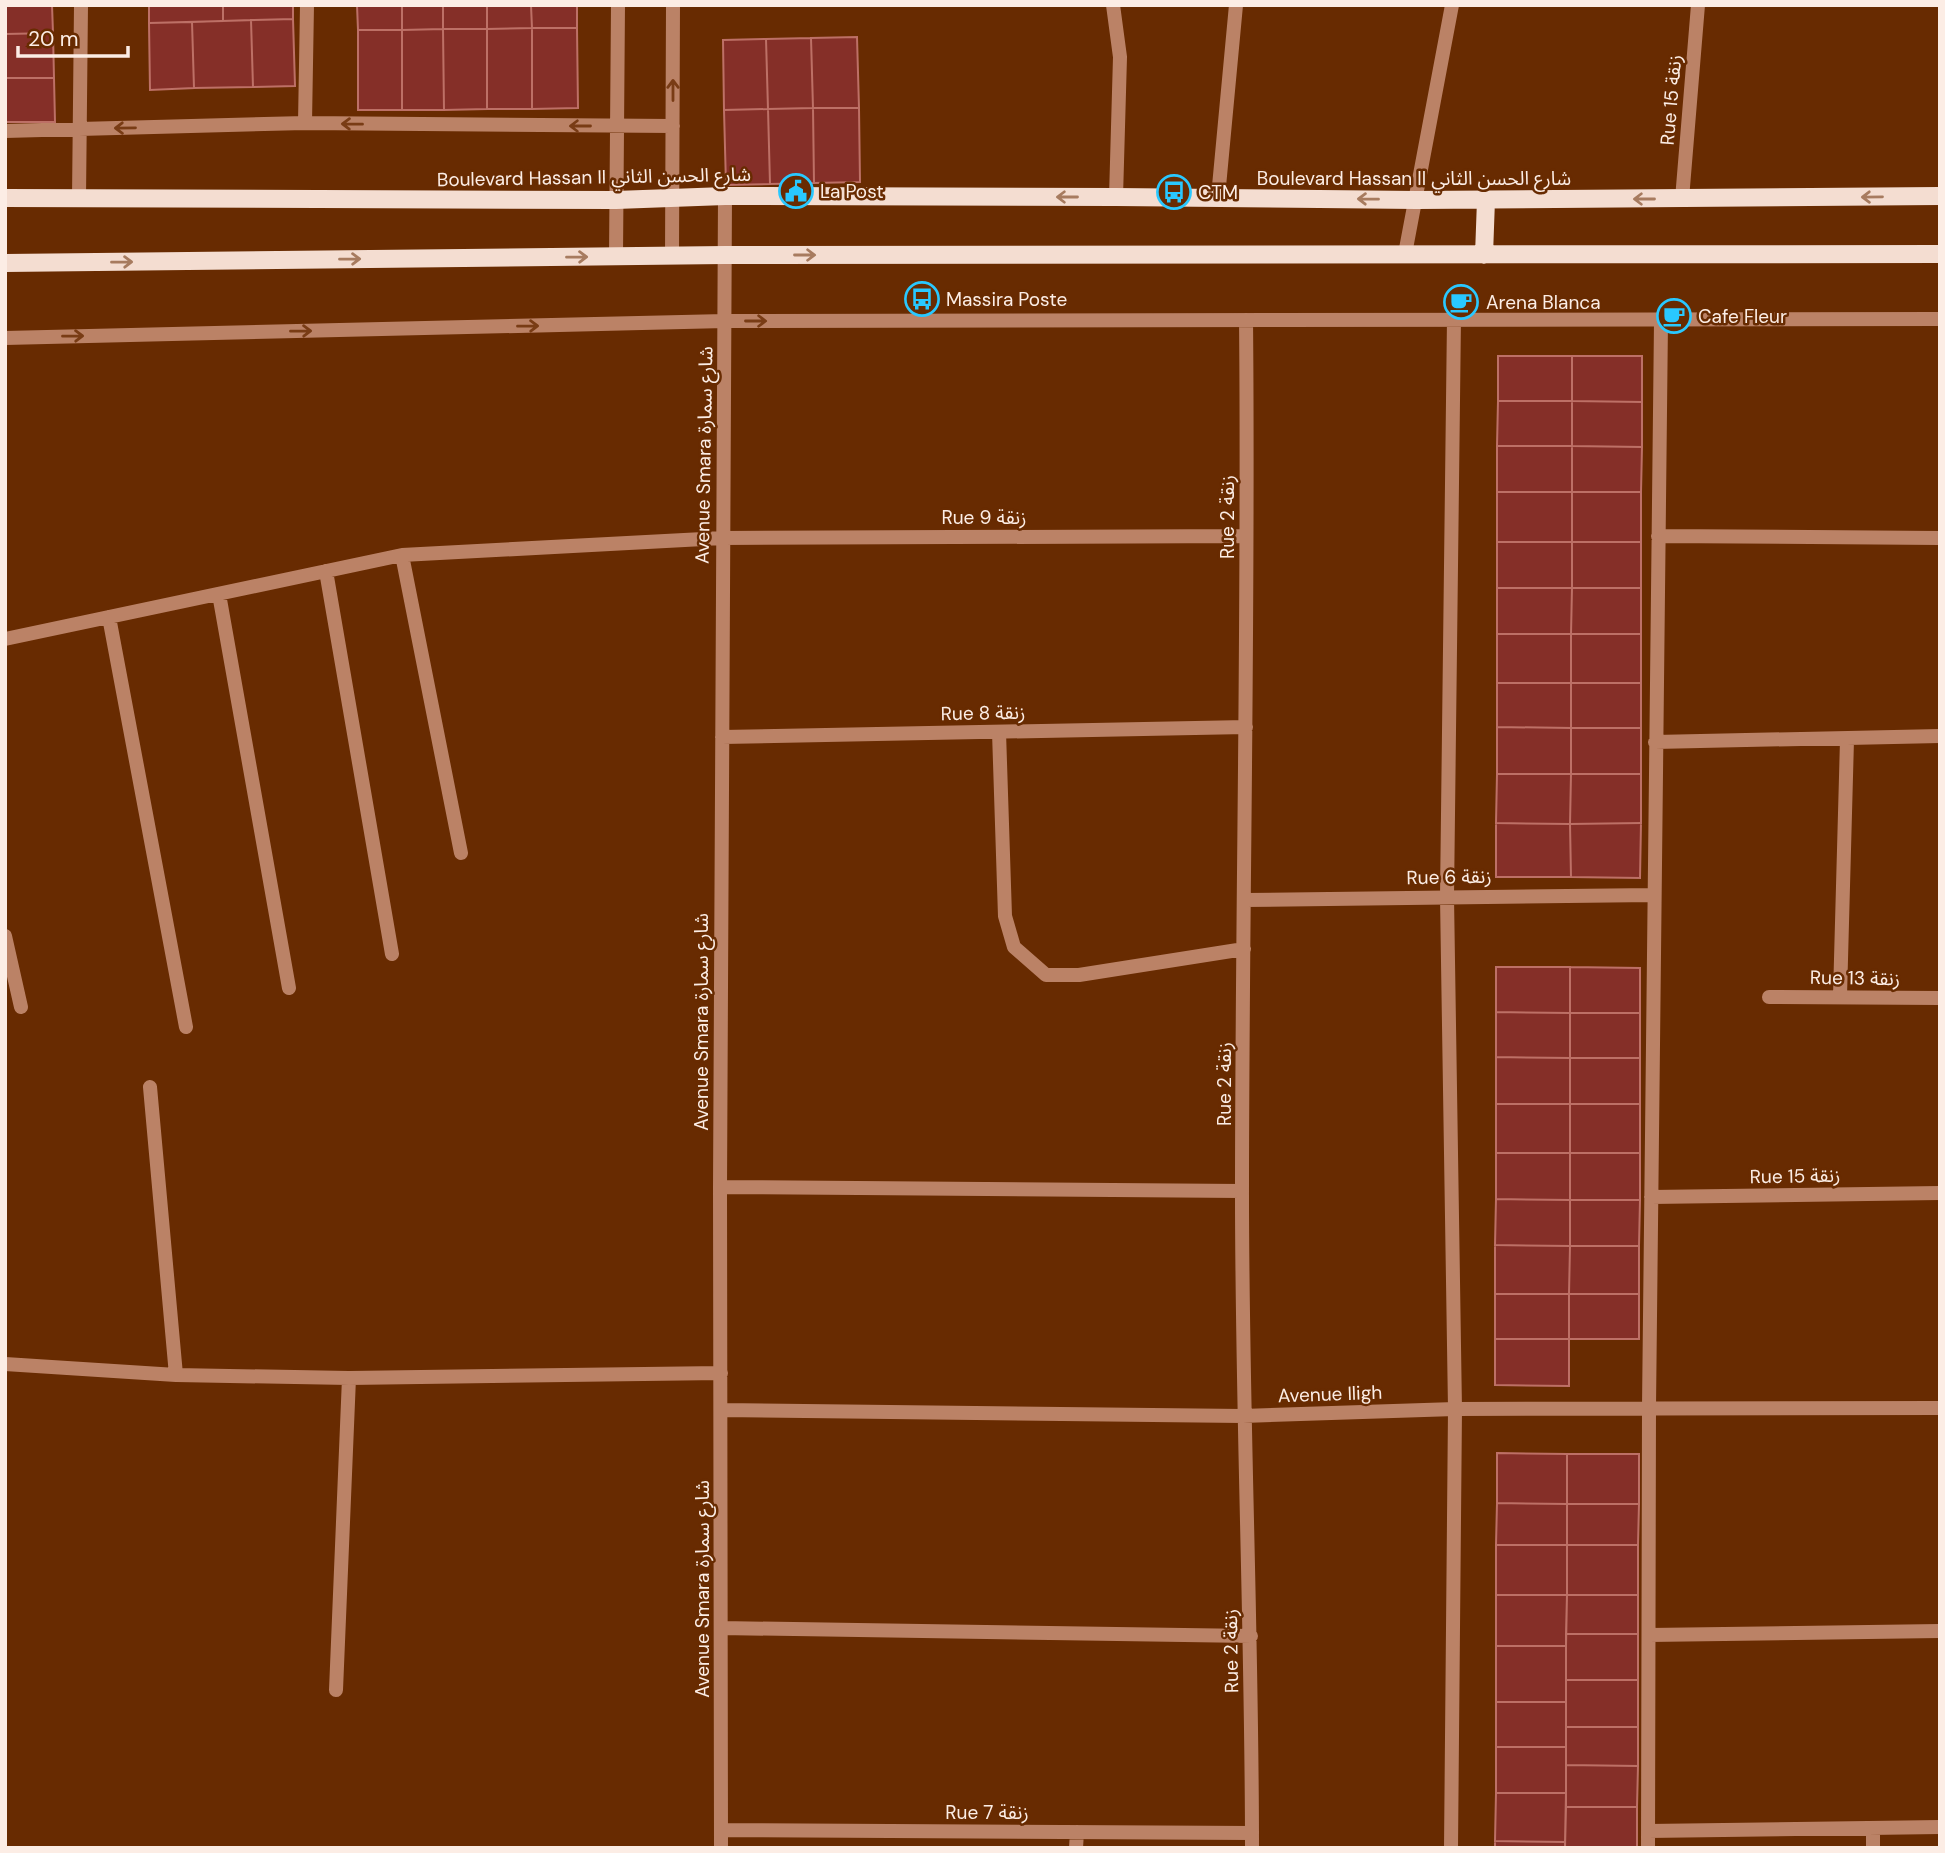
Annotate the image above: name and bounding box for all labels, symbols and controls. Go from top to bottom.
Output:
scale bar [18,14,128,58]
text: 20 m [28,25,79,53]
street label: Rue 15 زنقة [1655,54,1687,146]
one-way arrow [666,79,680,102]
one-way arrow [341,117,364,130]
one-way arrow [569,119,592,133]
one-way arrow [114,121,137,134]
street label: Boulevard Hassan II شارع الحسن الثاني [437,162,751,195]
street label: Boulevard Hassan II شارع الحسن الثاني [1257,166,1571,193]
public building icon: La Post [777,172,815,210]
bus stop icon: CTM [1155,173,1193,211]
place label: La Post [820,179,884,204]
place label: CTM [1198,180,1238,205]
one-way arrow [1055,190,1078,204]
one-way arrow [1860,190,1883,204]
one-way arrow [1356,192,1379,206]
one-way arrow [1633,192,1656,206]
one-way arrow [793,248,816,262]
one-way arrow [566,250,589,264]
one-way arrow [338,253,361,266]
one-way arrow [111,255,134,269]
bus stop icon: Massira Poste [903,280,941,318]
cafe icon: Arena Blanca [1442,283,1480,321]
place label: Massira Poste [946,287,1067,312]
place label: Arena Blanca [1486,290,1601,315]
cafe icon: Cafe Fleur [1655,297,1693,335]
place label: Cafe Fleur [1698,304,1787,329]
one-way arrow [744,314,767,328]
one-way arrow [517,319,540,332]
one-way arrow [289,324,312,338]
one-way arrow [62,329,85,343]
street label: Avenue Smara شارع سمارة [690,346,719,564]
street label: Rue 2 زنقة [1215,475,1240,559]
street label: Rue 9 زنقة [941,505,1027,530]
street label: Rue 8 زنقة [940,700,1026,726]
street label: Rue 6 زنقة [1406,864,1492,890]
street label: Avenue Smara شارع سمارة [689,913,715,1131]
street label: Rue 13 زنقة [1810,965,1900,991]
street label: Rue 2 زنقة [1212,1042,1237,1126]
street label: Rue 15 زنقة [1749,1163,1841,1189]
street label: Avenue Iligh [1277,1380,1383,1408]
street label: Avenue Smara شارع سمارة [690,1480,716,1698]
street label: Rue 2 زنقة [1218,1609,1244,1693]
street label: Rue 7 زنقة [945,1800,1029,1825]

